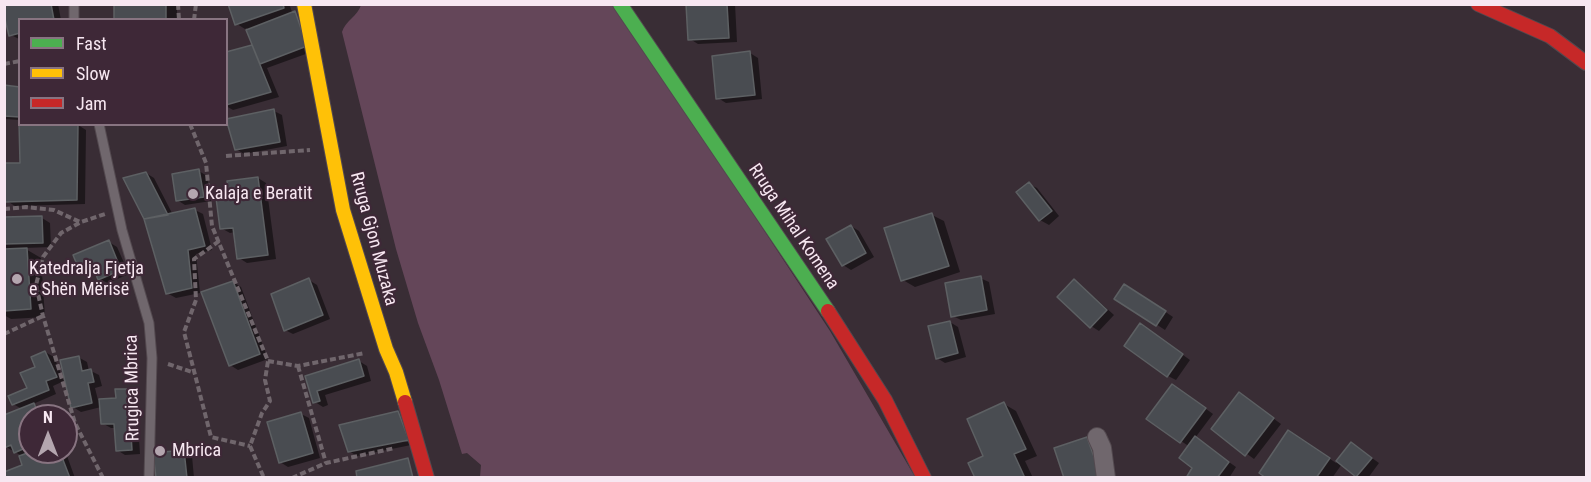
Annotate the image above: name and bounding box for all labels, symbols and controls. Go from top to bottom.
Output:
legend [18,18,228,126]
text: Fast [76,33,107,54]
text: Slow [76,63,110,84]
text: Jam [76,93,107,114]
street label: Rruga Mihal Komena [743,160,843,294]
street label: Rruga Gjon Muzaka [345,170,401,308]
place label: Kalaja e Beratit [205,183,312,205]
marker: Kalaja e Beratit [186,187,200,201]
place label: Katedralja Fjetja e Shën Mërisë [29,258,144,300]
marker: Katedralja Fjetja e Shën Mërisë [10,272,24,286]
street label: Rrugica Mbrica [121,334,145,442]
north arrow [18,404,78,464]
text: N [43,408,53,427]
place label: Mbrica [172,440,221,462]
marker: Mbrica [153,444,167,458]

